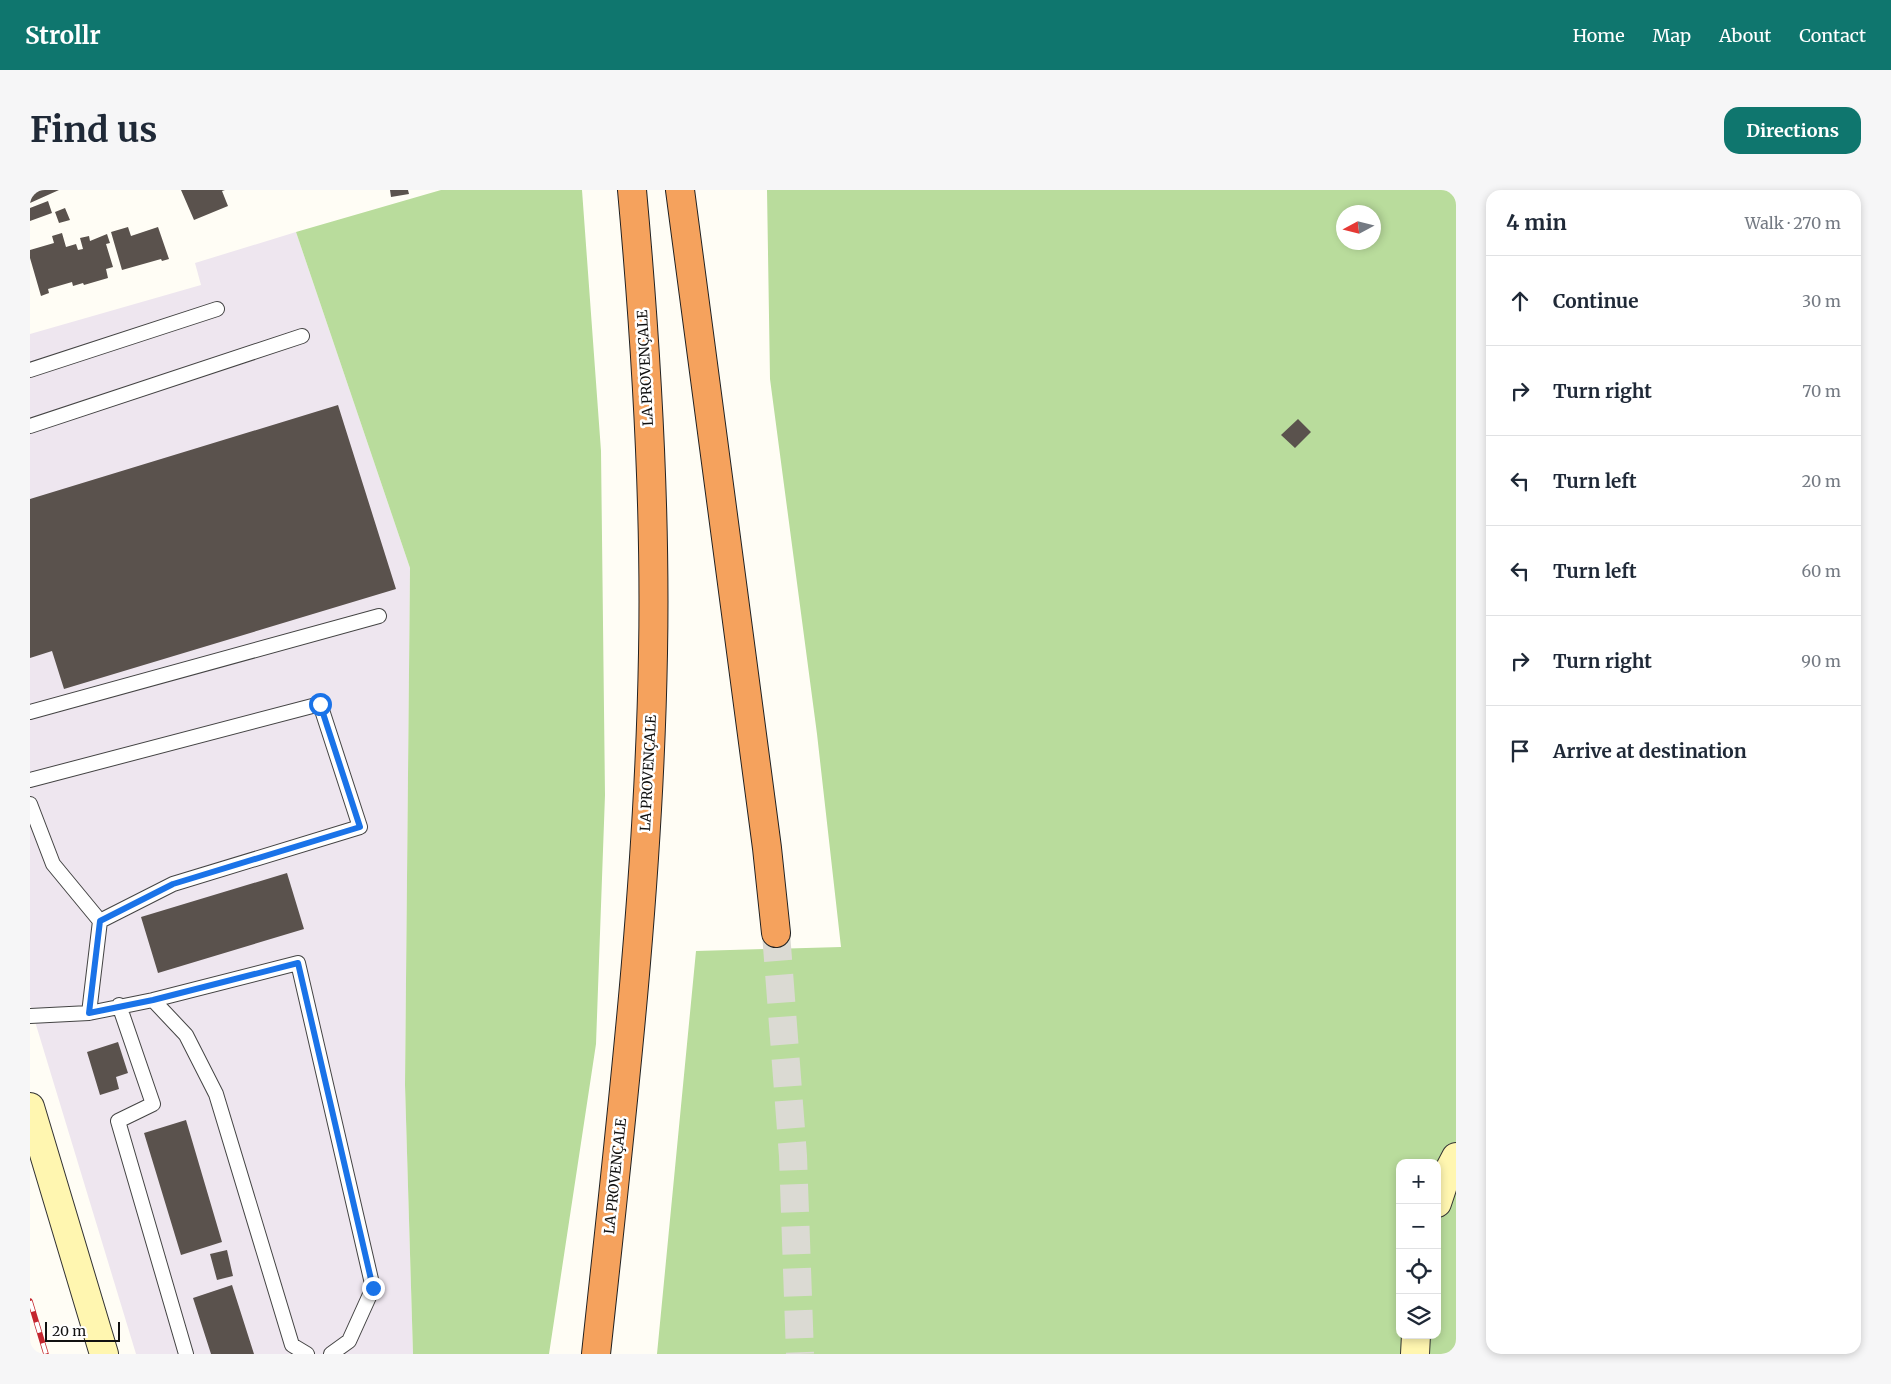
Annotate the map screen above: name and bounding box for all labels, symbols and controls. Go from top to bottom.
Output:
text: Strollr [25,20,101,51]
text: Home [1573,24,1625,47]
text: Map [1653,24,1691,47]
text: About [1719,24,1771,47]
text: Contact [1799,24,1866,47]
button: Directions [1724,107,1861,154]
text: Find us [30,108,157,152]
north arrow [1336,205,1381,250]
text: 4 min [1506,209,1567,236]
text: Walk · 270 m [1745,213,1841,233]
icon: ahead [1506,287,1534,315]
text: Continue [1553,289,1639,313]
text: 30 m [1802,291,1841,311]
street label: LA PROVENÇALE [633,309,657,427]
icon: right [1506,377,1534,405]
text: Turn right [1553,379,1652,403]
text: 70 m [1802,381,1841,401]
icon: left [1506,467,1534,495]
text: Turn left [1553,469,1637,493]
text: 20 m [1802,471,1841,491]
icon: left [1506,557,1534,585]
text: Turn left [1553,559,1637,583]
text: 60 m [1801,561,1841,581]
icon: right [1506,647,1534,675]
text: Turn right [1553,649,1652,673]
text: 90 m [1801,651,1841,671]
route start [309,693,332,716]
street label: LA PROVENÇALE [636,714,660,832]
icon: arrive [1506,737,1534,765]
text: Arrive at destination [1553,739,1747,763]
street label: LA PROVENÇALE [600,1117,630,1235]
map controls [1396,1159,1441,1339]
button: + [1396,1159,1441,1204]
button: − [1396,1204,1441,1249]
button: locate [1396,1249,1441,1294]
route end [362,1277,385,1300]
button: layers [1396,1294,1441,1339]
scale bar [45,1319,120,1342]
text: 20 m [52,1322,86,1340]

